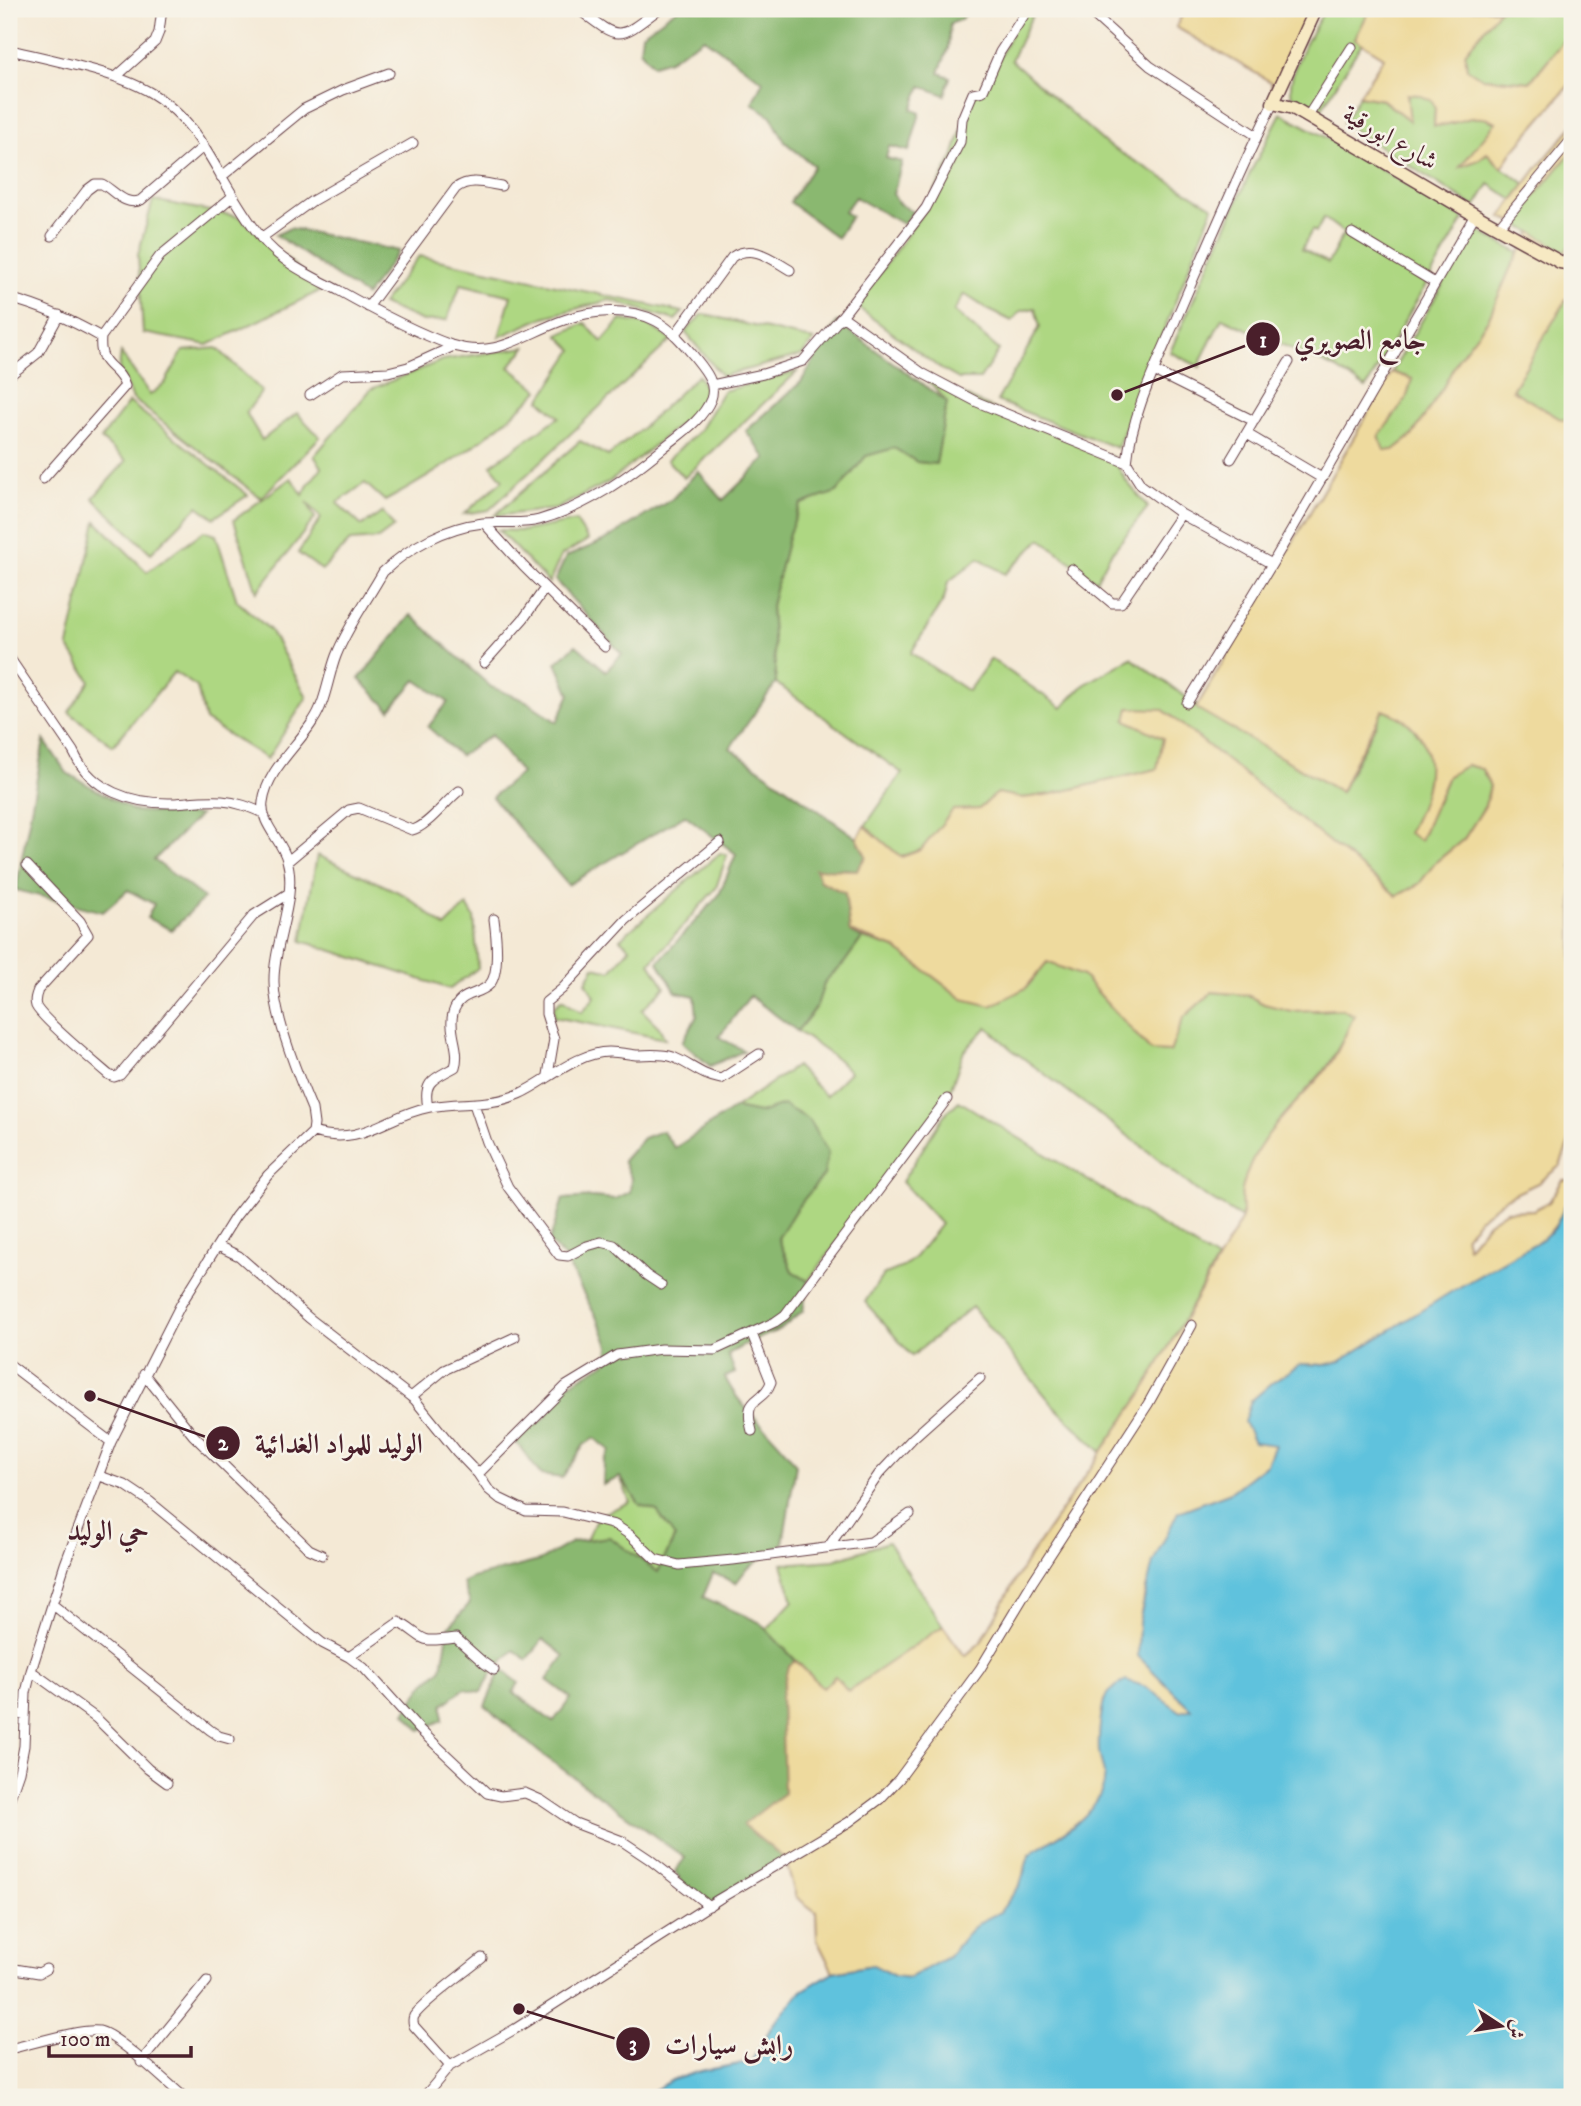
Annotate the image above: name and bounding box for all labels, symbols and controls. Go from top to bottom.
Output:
street label: شارع ابورقية [1334,98,1444,182]
callout: جامع الصويري [1245,315,1440,364]
text: جامع الصويري [1294,323,1426,366]
text: 1 [1259,328,1267,354]
callout: الوليد للمواد الغدائية [206,1419,436,1468]
text: الوليد للمواد الغدائية [255,1427,423,1462]
text: 2 [218,1431,229,1457]
district label: حي الوليد [67,1514,149,1553]
north arrow [1466,1990,1536,2060]
scale bar [49,2015,191,2059]
text: ش [1503,2018,1529,2041]
callout: رابش سيارات [616,2020,808,2069]
text: 100 m [60,2027,111,2053]
text: رابش سيارات [665,2028,793,2064]
text: 3 [629,2032,637,2058]

